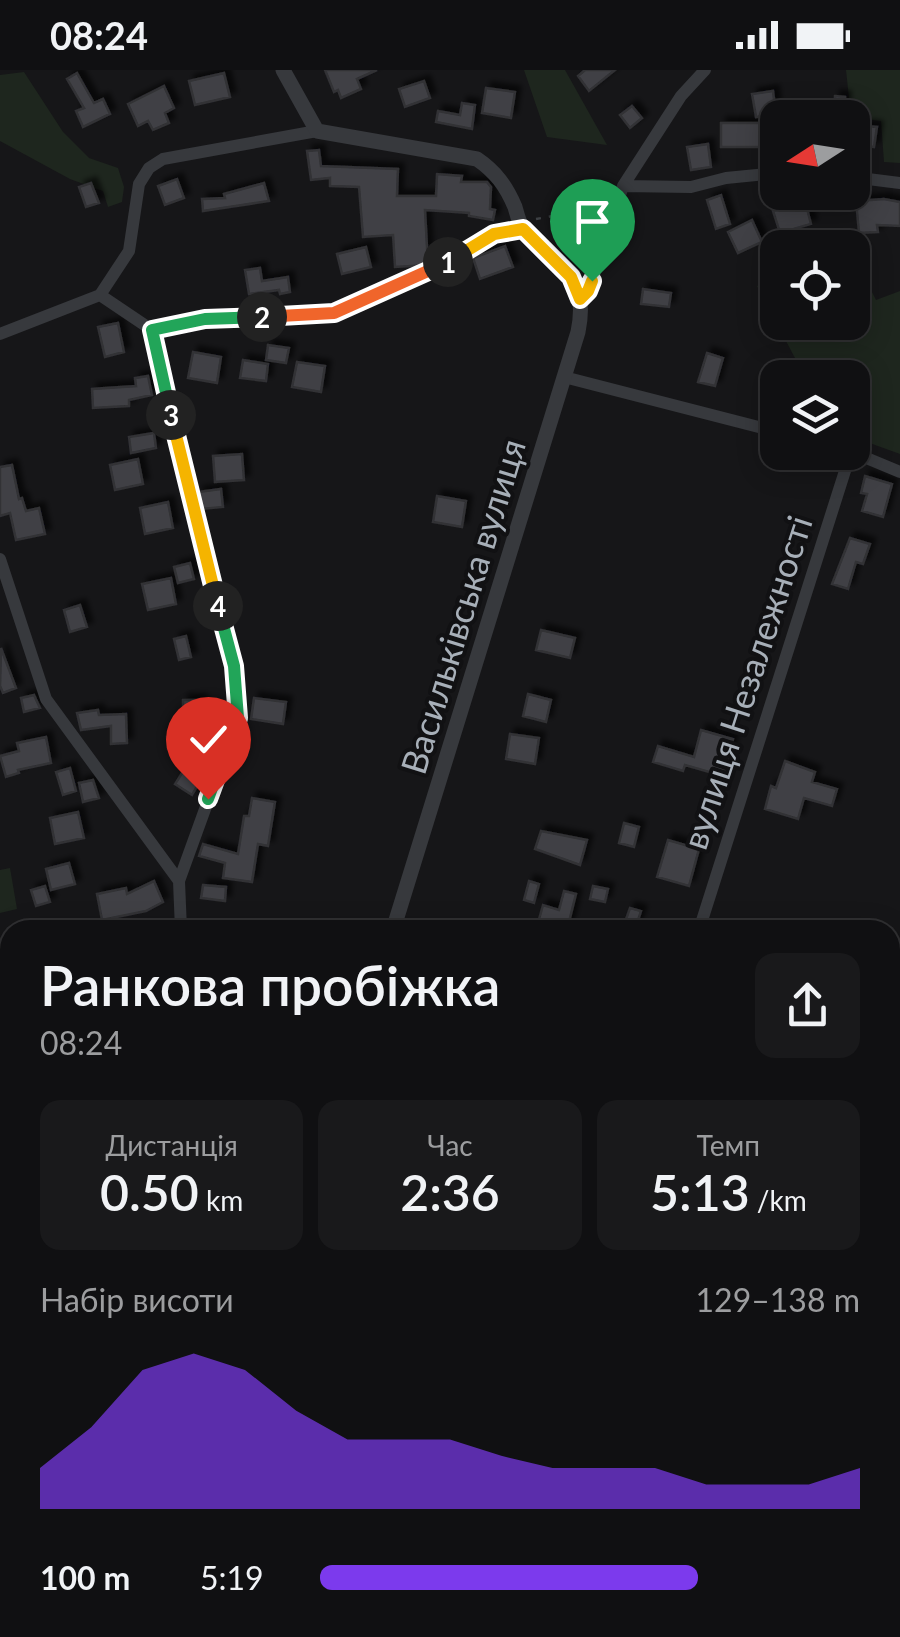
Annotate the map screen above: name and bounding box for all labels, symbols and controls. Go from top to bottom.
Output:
text: 08:24 [50,12,148,58]
north arrow [760,100,870,210]
map controls [760,100,870,470]
pin [550,179,635,282]
icon: arrive [565,194,620,249]
button: locate [760,230,870,340]
pin: 1 [423,237,473,287]
text: 1 [440,245,456,279]
pin: 2 [237,292,287,342]
text: 2 [254,300,270,334]
button: layers [760,360,870,470]
pin: 3 [146,390,196,440]
text: 3 [163,398,179,432]
street label: Васильківська вулиця [391,433,533,779]
street label: вулиця Незалежності [672,510,820,854]
pin: 4 [193,581,243,631]
text: 4 [210,589,226,623]
pin [166,697,251,800]
icon: check [181,712,236,767]
text: Ранкова пробіжка [40,952,500,1018]
button: share [755,953,860,1058]
text: 08:24 [40,1023,122,1062]
text: Дистанція [105,1128,238,1162]
text: Час [427,1128,473,1162]
text: Темп [697,1128,760,1162]
text: 0.50 [100,1162,199,1222]
text: 2:36 [400,1162,500,1222]
text: 5:13 [650,1162,750,1222]
text: km [199,1183,243,1217]
text: /km [750,1183,807,1217]
text: Набір висоти [40,1280,234,1319]
text: 129–138 m [696,1280,860,1319]
text: 100 m [40,1558,130,1597]
text: 5:19 [200,1558,264,1597]

